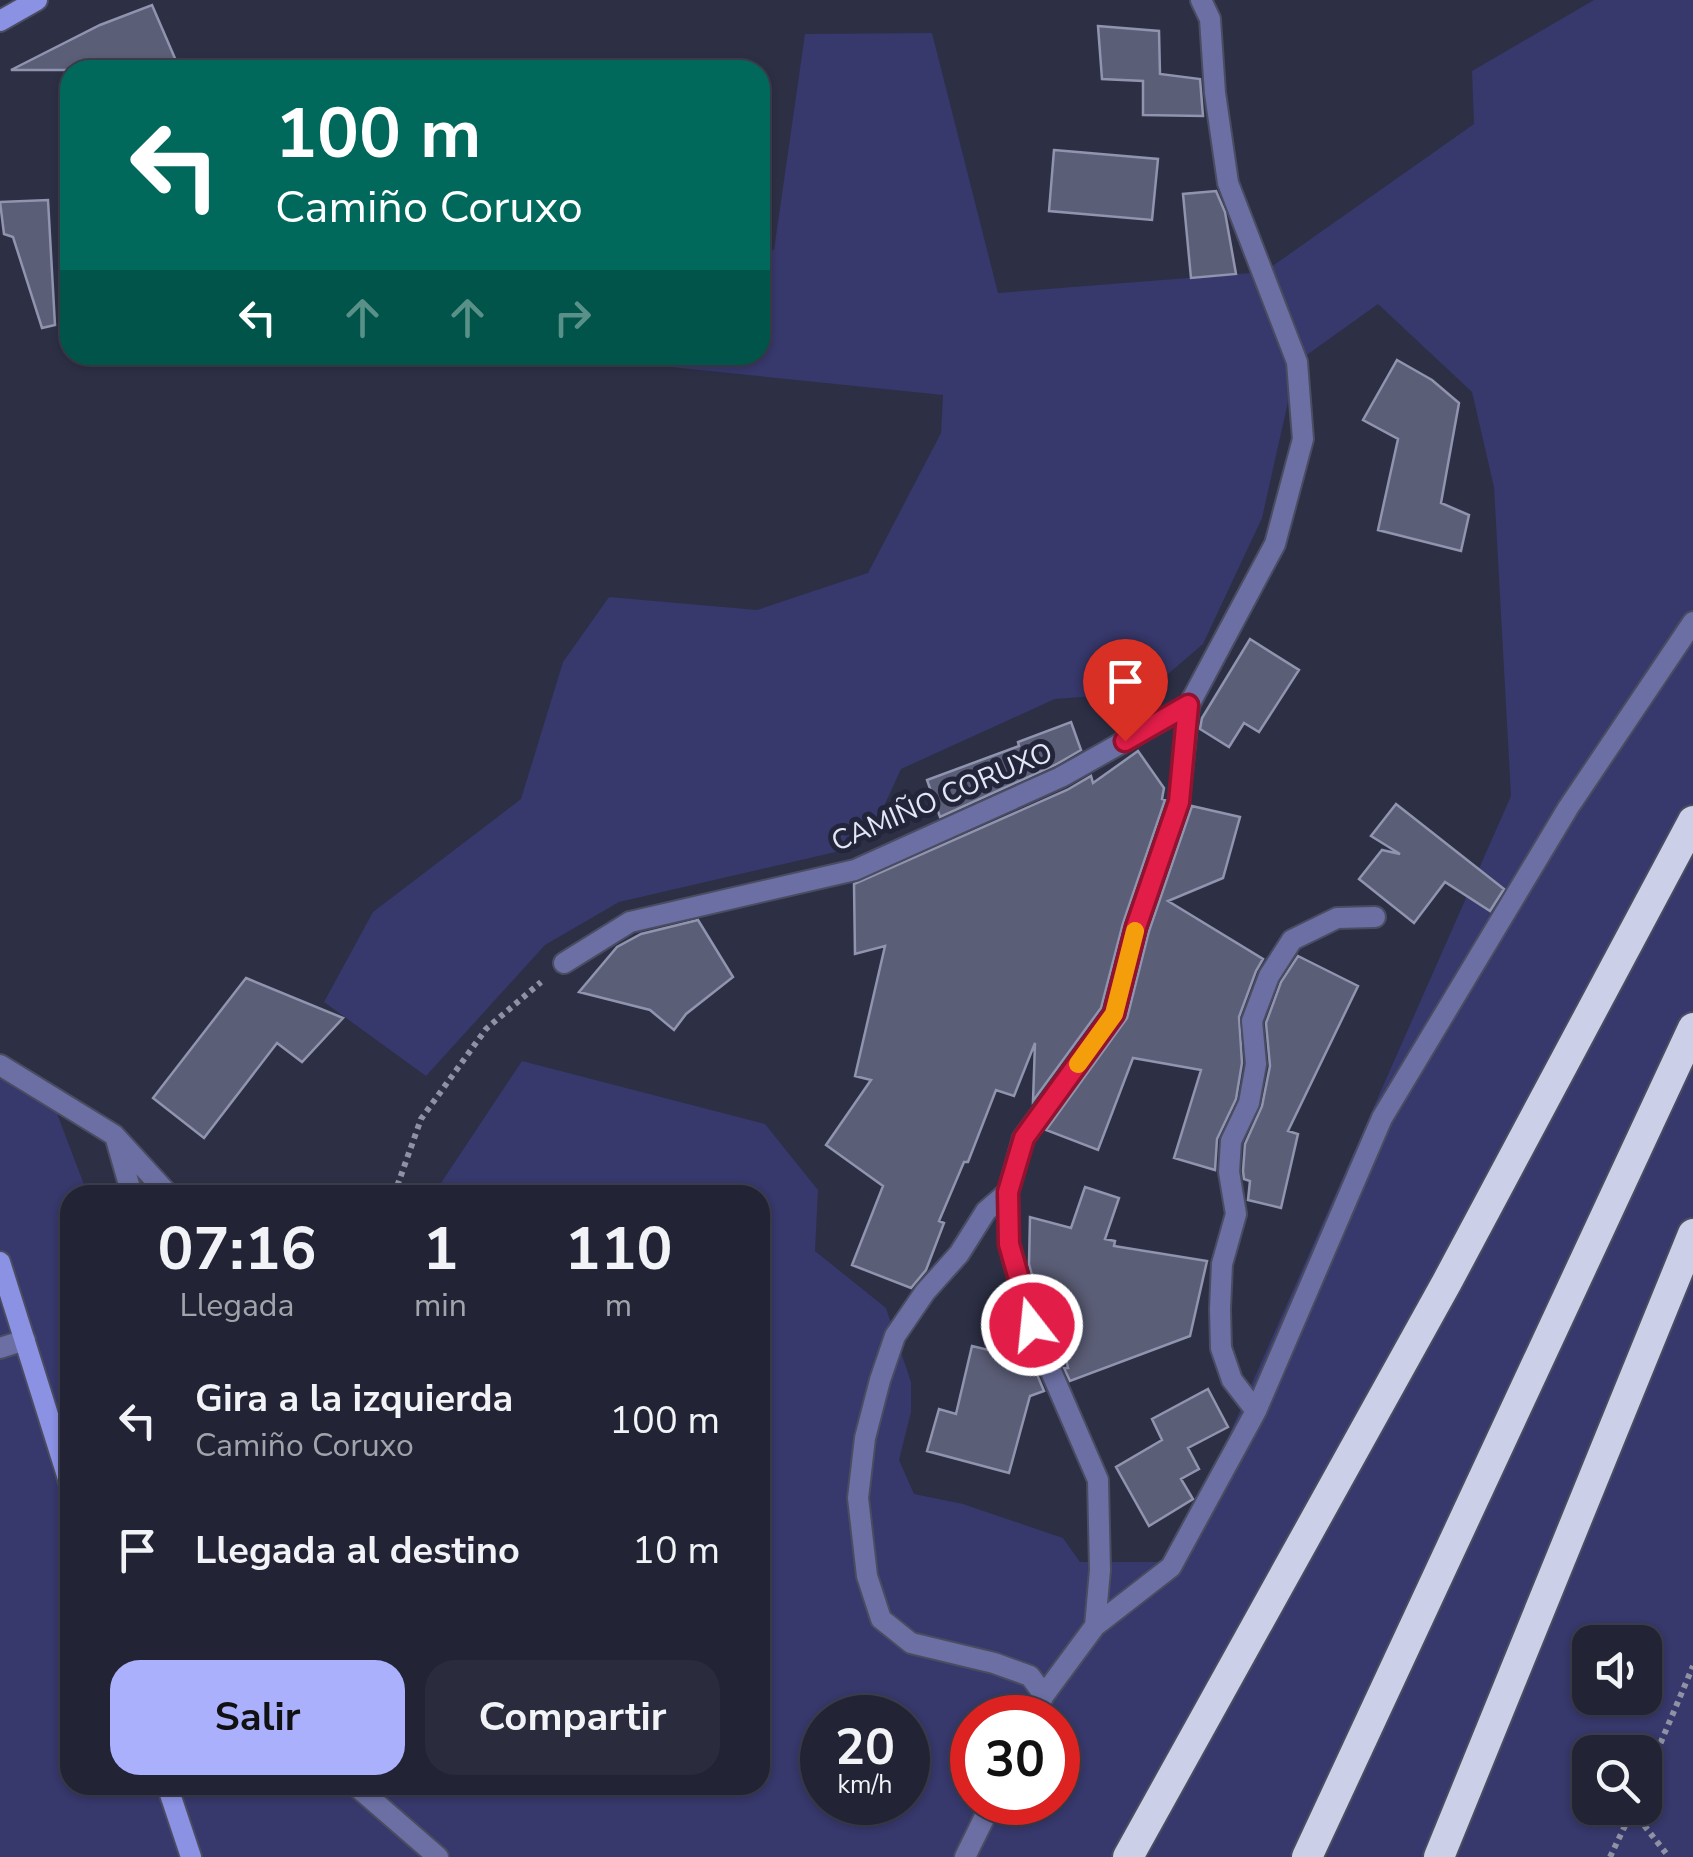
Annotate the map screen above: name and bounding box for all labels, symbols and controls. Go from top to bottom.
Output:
text: 100 m [275,86,481,182]
icon: left [110,100,240,230]
text: Camiño Coruxo [275,177,583,238]
icon: left [230,290,285,345]
icon: ahead [335,290,390,345]
icon: ahead [440,290,495,345]
icon: right [545,290,600,345]
pin [1083,639,1168,742]
icon: arrive [1098,654,1153,709]
street label: CAMIÑO CORUXO [826,733,1058,861]
text: 07:16 [158,1208,316,1290]
text: 1 [422,1208,458,1290]
text: 110 [564,1208,672,1290]
position arrow [980,1273,1084,1377]
text: Llegada [179,1284,294,1327]
text: min [414,1284,467,1327]
text: m [605,1284,632,1327]
text: Gira a la izquierda [195,1373,513,1424]
icon: left [110,1393,165,1448]
text: 100 m [609,1395,720,1446]
text: Camiño Coruxo [195,1424,414,1467]
icon: arrive [110,1523,165,1578]
text: Llegada al destino [195,1525,520,1576]
text: 10 m [632,1525,720,1576]
map controls [1572,1625,1662,1825]
button: sound [1572,1625,1662,1715]
button: Salir [110,1660,405,1775]
button: Compartir [425,1660,720,1775]
speed limit sign: 30 [950,1695,1080,1825]
text: 20 [835,1713,895,1782]
button: search [1572,1735,1662,1825]
text: km/h [837,1768,893,1802]

